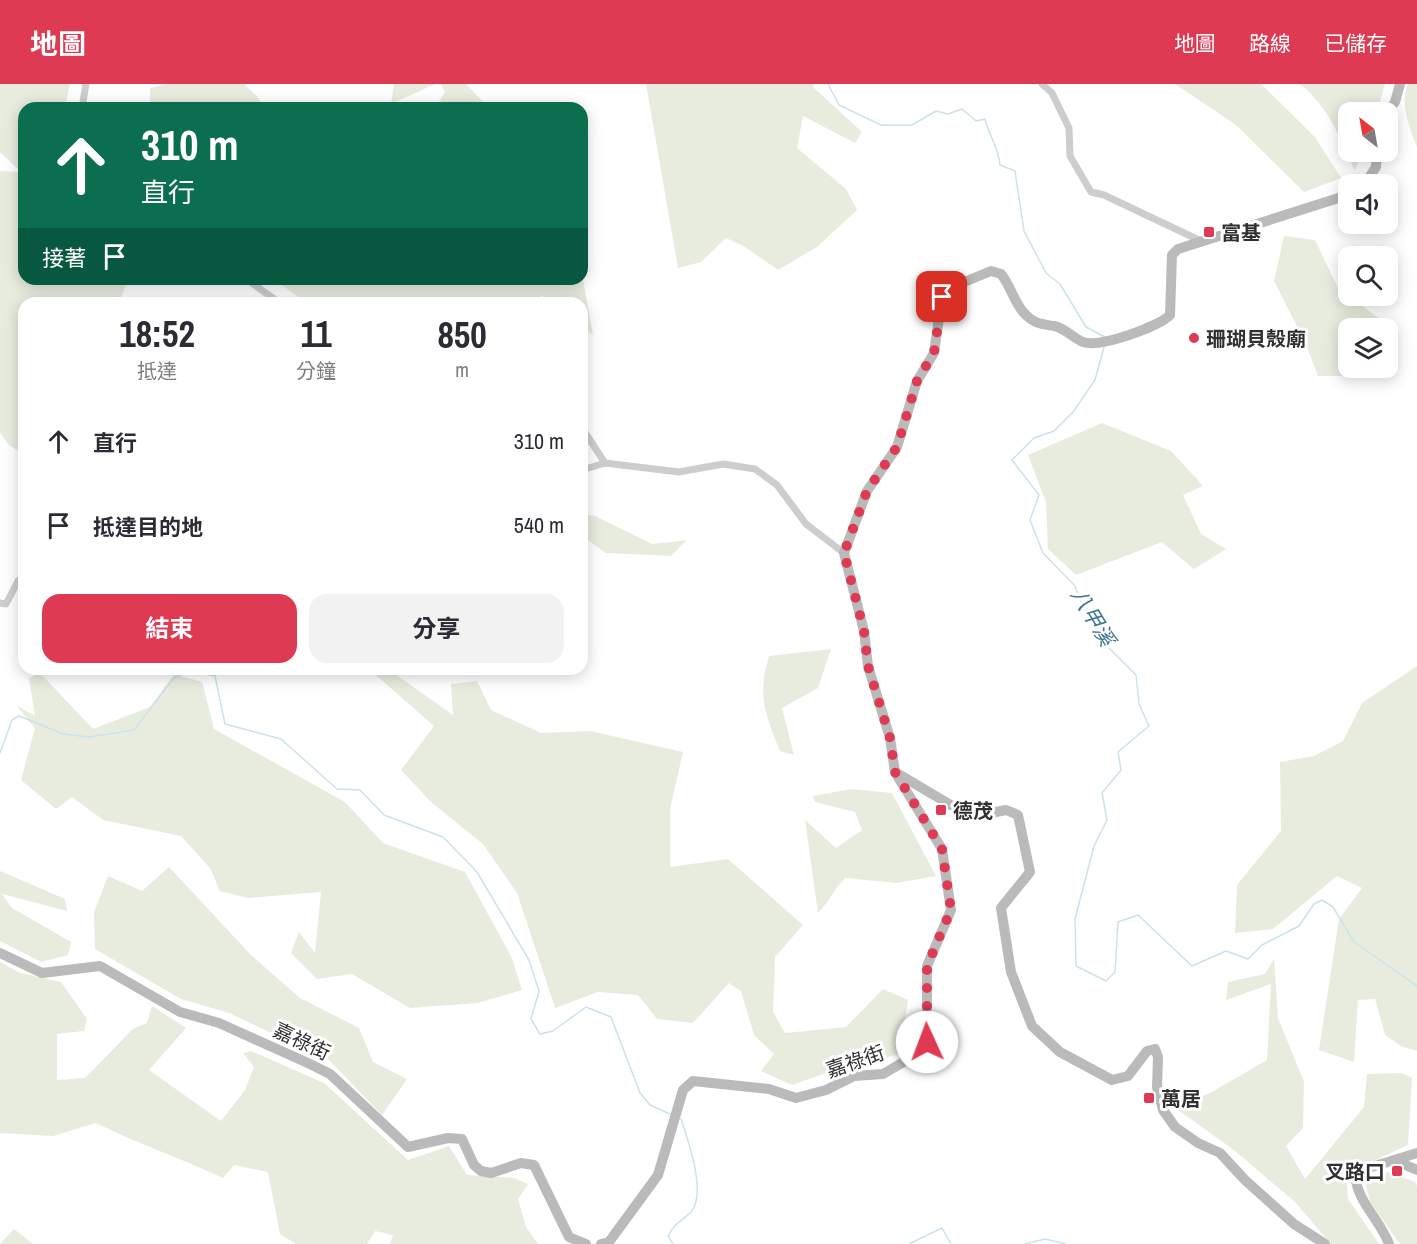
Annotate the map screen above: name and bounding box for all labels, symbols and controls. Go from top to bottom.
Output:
text: 地圖 [30,25,86,63]
text: 地圖 [1174,29,1216,58]
text: 路線 [1249,29,1291,58]
text: 已儲存 [1324,29,1387,58]
north arrow [1338,102,1398,162]
map controls [1338,102,1398,378]
text: 310 m [141,117,239,173]
icon: ahead [42,126,120,204]
text: 直行 [141,174,195,210]
button: sound [1338,174,1398,234]
place label: 富基 [1221,219,1261,246]
marker: 富基 [1202,225,1216,239]
icon: arrive [98,240,131,273]
text: 接著 [42,243,86,273]
button: search [1338,246,1398,306]
pin [916,271,967,322]
icon: arrive [925,280,958,313]
text: 18:52 [119,310,195,358]
text: 11 [301,310,332,358]
text: 850 [437,311,487,359]
button: layers [1338,318,1398,378]
place label: 珊瑚貝殼廟 [1206,325,1306,352]
marker: 珊瑚貝殼廟 [1187,331,1201,345]
text: m [455,356,469,383]
text: 抵達 [137,357,177,384]
text: 分鐘 [296,357,336,384]
icon: ahead [42,425,75,458]
text: 310 m [514,426,564,456]
text: 直行 [93,428,137,458]
icon: arrive [42,509,75,542]
text: 540 m [514,510,564,540]
text: 抵達目的地 [93,512,203,542]
water label: 八甲溪 [1064,583,1123,654]
button: 結束 [42,594,297,663]
button: 分享 [309,594,564,663]
place label: 德茂 [953,797,993,824]
marker: 德茂 [934,803,948,817]
position arrow [895,1010,959,1074]
street label: 嘉祿街 [269,1016,335,1066]
street label: 嘉祿街 [822,1038,888,1084]
place label: 萬居 [1161,1085,1201,1112]
marker: 萬居 [1142,1091,1156,1105]
place label: 叉路口 [1325,1158,1385,1185]
marker: 叉路口 [1390,1164,1404,1178]

